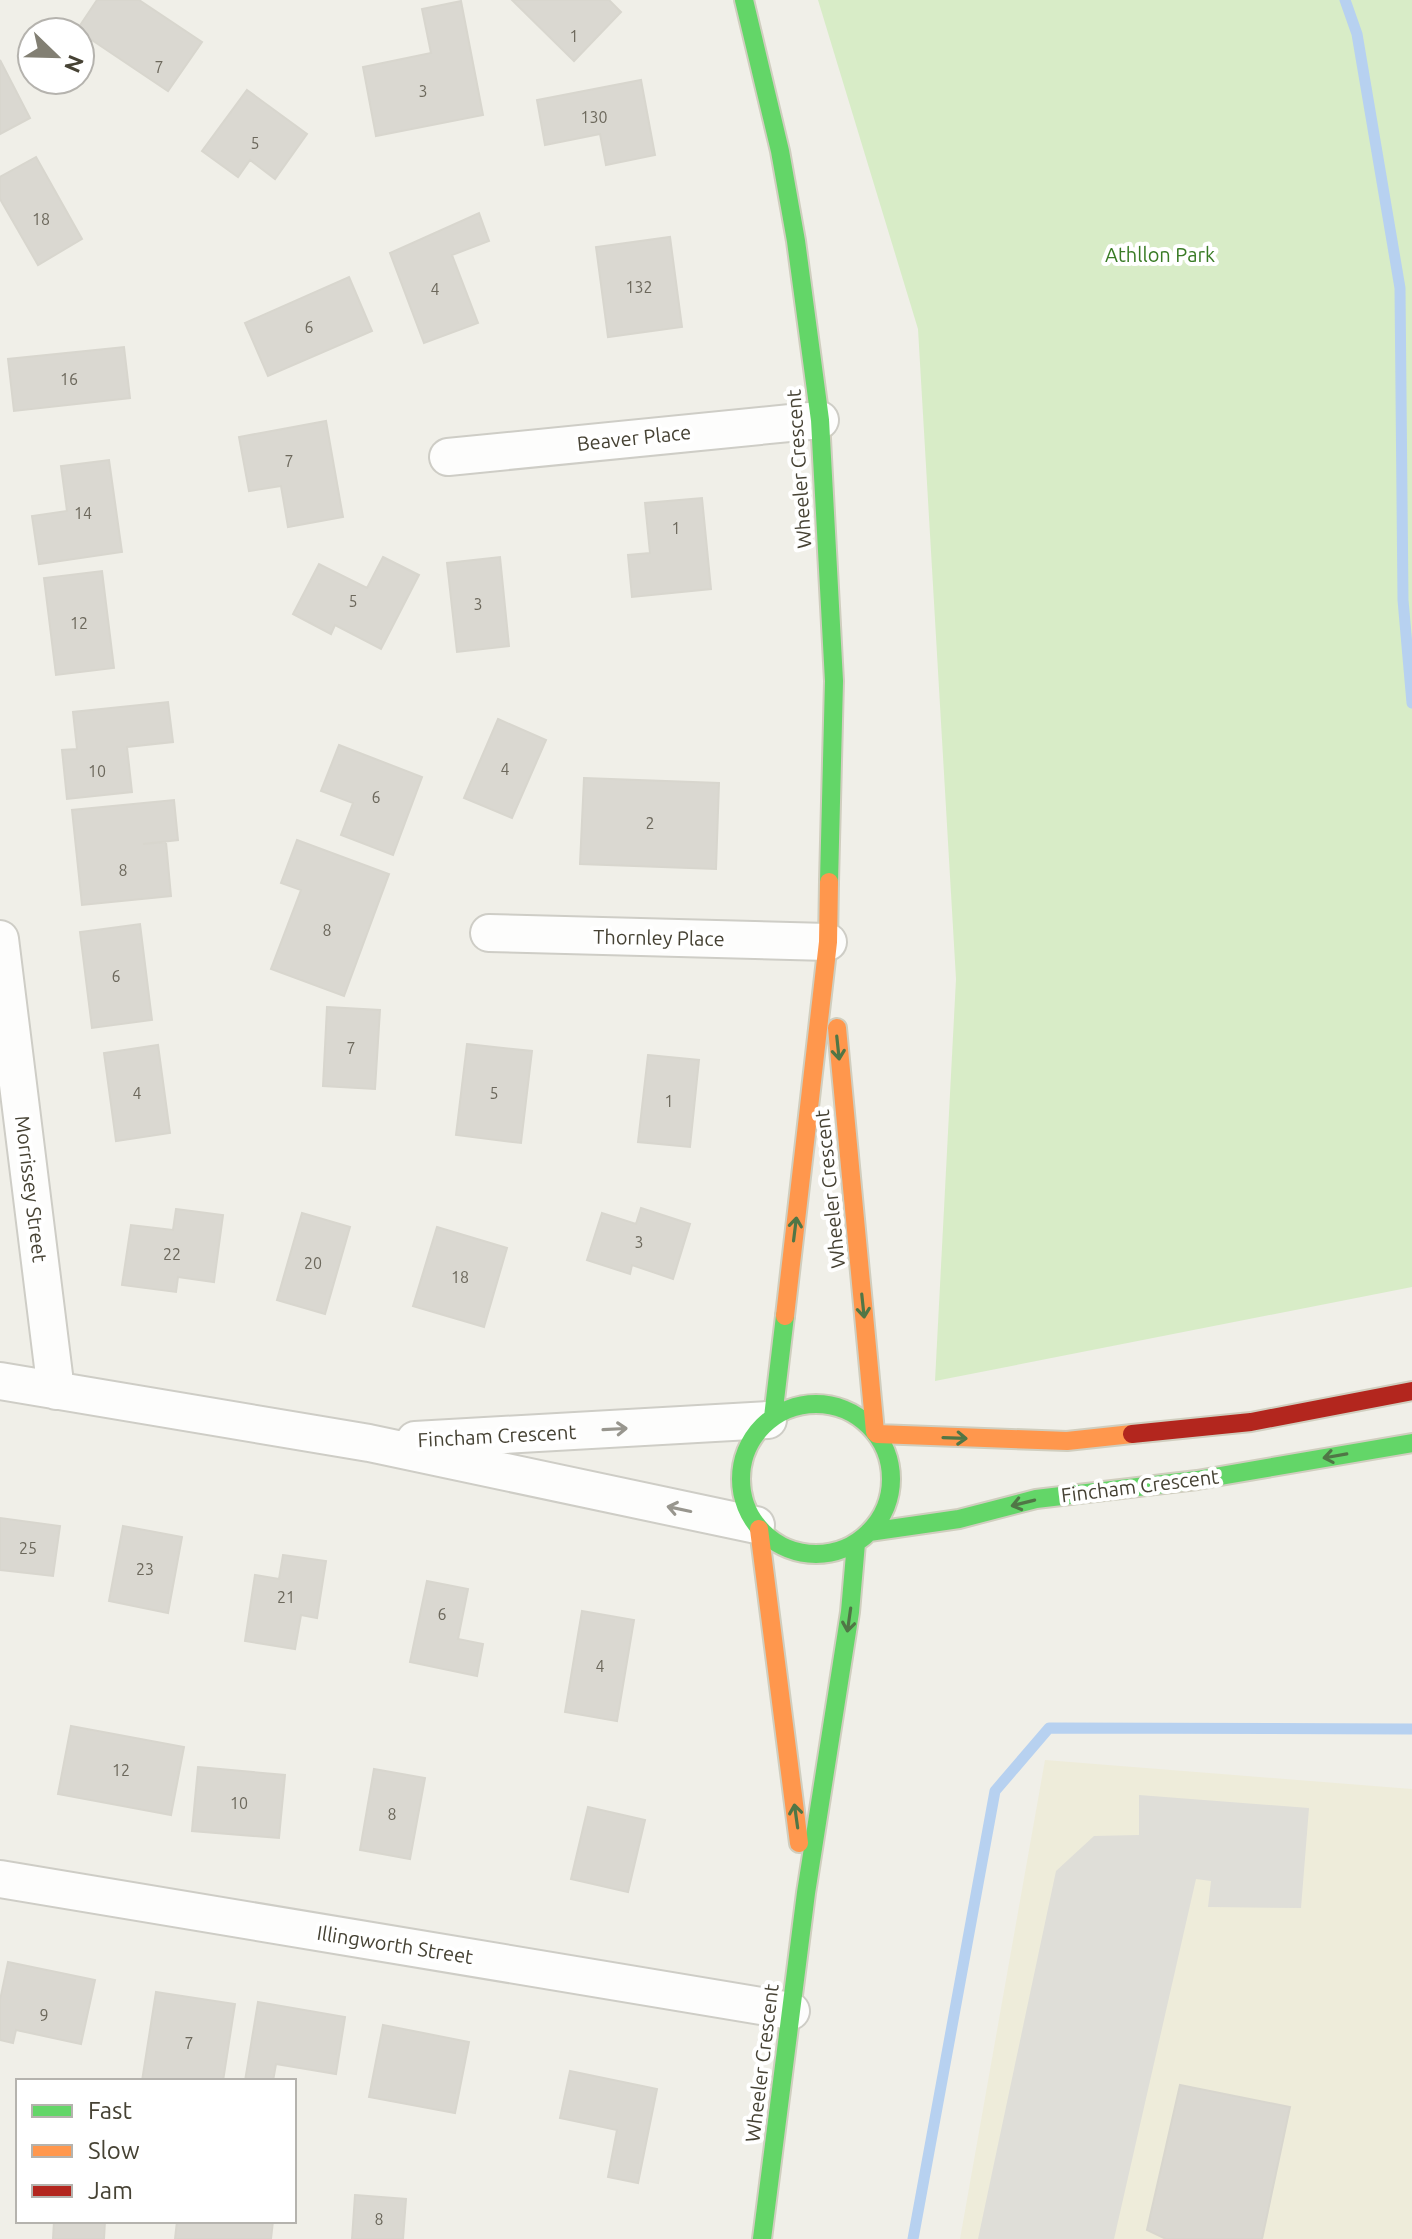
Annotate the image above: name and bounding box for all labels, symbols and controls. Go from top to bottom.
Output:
north arrow [16,16,96,96]
house number: 1 [569,27,579,45]
text: N [60,52,90,76]
house number: 7 [154,58,164,76]
house number: 3 [418,82,428,100]
house number: 130 [580,108,608,126]
house number: 5 [250,134,260,152]
house number: 18 [32,210,50,228]
park label: Athllon Park [1105,243,1215,266]
house number: 132 [625,278,653,296]
house number: 4 [430,280,440,298]
house number: 6 [304,318,314,336]
house number: 16 [60,370,78,388]
street label: Wheeler Crescent [781,389,816,549]
street label: Beaver Place [576,420,692,455]
house number: 7 [284,452,294,470]
house number: 14 [74,504,92,522]
house number: 1 [671,519,681,537]
house number: 5 [348,592,358,610]
house number: 3 [473,595,483,613]
house number: 12 [70,614,88,632]
house number: 4 [500,760,510,778]
house number: 10 [88,762,106,780]
house number: 6 [371,788,381,806]
house number: 2 [645,814,655,832]
house number: 8 [118,861,128,879]
house number: 8 [322,921,332,939]
street label: Thornley Place [593,925,725,950]
house number: 6 [111,967,121,985]
one-way arrow [831,1034,846,1061]
house number: 7 [346,1039,356,1057]
house number: 4 [132,1084,142,1102]
house number: 5 [489,1084,499,1102]
house number: 1 [664,1092,674,1110]
street label: Wheeler Crescent [810,1108,849,1270]
street label: Morrissey Street [11,1114,52,1264]
one-way arrow [787,1216,802,1242]
house number: 3 [634,1233,644,1251]
house number: 22 [163,1245,181,1263]
house number: 20 [304,1254,322,1272]
house number: 18 [451,1268,469,1286]
one-way arrow [856,1293,871,1319]
street label: Fincham Crescent [417,1420,577,1451]
one-way arrow [601,1421,628,1436]
one-way arrow [941,1430,968,1445]
one-way arrow [1323,1450,1348,1465]
street label: Fincham Crescent [1060,1464,1220,1507]
one-way arrow [1010,1496,1036,1511]
one-way arrow [667,1501,692,1516]
house number: 25 [19,1539,37,1557]
house number: 23 [136,1560,154,1578]
house number: 21 [277,1588,295,1606]
house number: 6 [437,1605,447,1623]
one-way arrow [841,1607,856,1632]
house number: 4 [595,1657,605,1675]
house number: 12 [112,1761,130,1779]
house number: 10 [230,1794,248,1812]
one-way arrow [788,1803,803,1830]
house number: 8 [387,1805,397,1823]
street label: Illingworth Street [315,1921,475,1968]
street label: Wheeler Crescent [740,1982,783,2144]
house number: 9 [39,2006,49,2024]
house number: 7 [184,2034,194,2052]
legend [16,2079,296,2223]
text: Fast [88,2097,132,2124]
text: Slow [88,2137,140,2164]
text: Jam [88,2177,133,2204]
house number: 8 [374,2210,384,2228]

